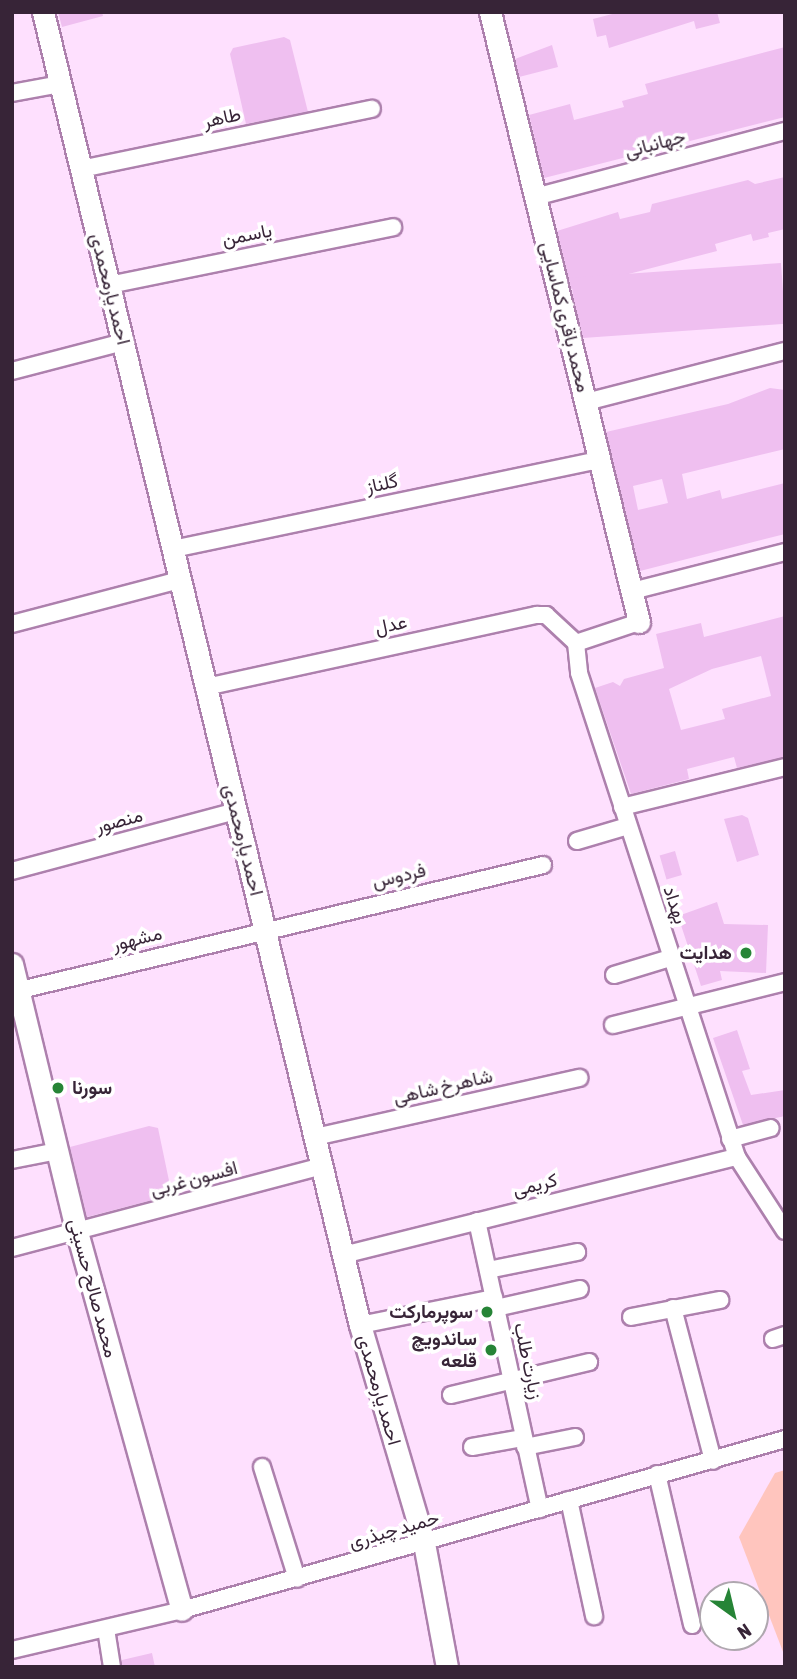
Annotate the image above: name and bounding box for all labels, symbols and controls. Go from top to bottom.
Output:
street label: طاهر [201,103,243,133]
street label: جهانبانی [622,125,688,163]
street label: یاسمن [220,219,274,251]
street label: احمد یارمحمدی [85,231,135,347]
street label: محمد باقری کماسایی [535,239,595,395]
street label: گلناز [364,469,400,499]
street label: عدل [373,611,409,639]
street label: احمد یارمحمدی [218,782,268,898]
street label: منصور [93,804,145,838]
street label: فردوس [370,859,428,893]
street label: بهداد [658,883,692,927]
street label: مشهور [110,922,164,956]
place label: هدایت [679,942,732,964]
marker: هدایت [738,945,754,961]
street label: شاهرخ شاهی [391,1064,495,1110]
place label: سورنا [72,1077,112,1099]
marker: سورنا [50,1080,66,1096]
street label: افسون غربی [148,1156,240,1202]
street label: کریمی [510,1168,560,1202]
street label: محمد صالح حسینی [63,1216,123,1360]
place label: سوپرمارکت [389,1301,473,1323]
marker: سوپرمارکت [479,1304,495,1320]
street label: زیارت طلب [509,1321,547,1401]
place label: ساندویچ قلعه [411,1328,477,1372]
street label: احمد یارمحمدی [352,1332,406,1448]
marker: ساندویچ قلعه [483,1342,499,1358]
street label: حمید چیذری [346,1506,442,1554]
north arrow [699,1581,769,1651]
text: N [734,1619,755,1644]

